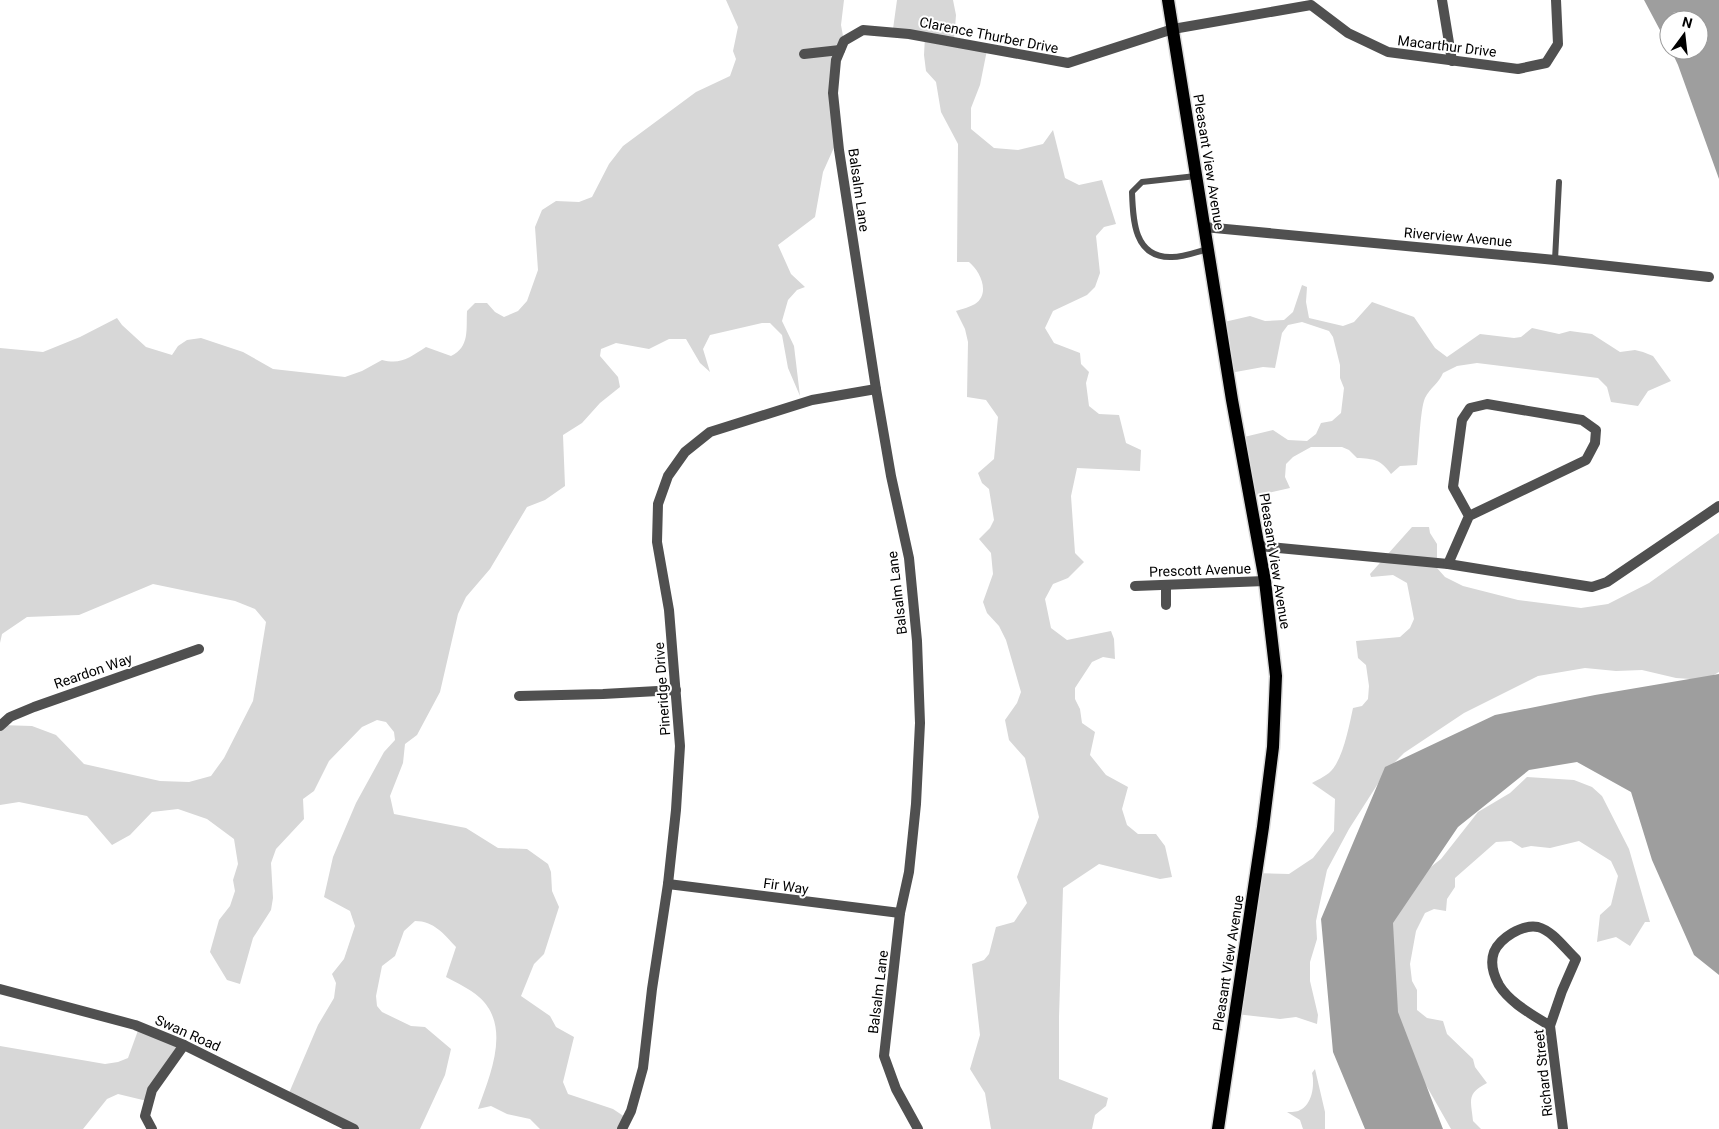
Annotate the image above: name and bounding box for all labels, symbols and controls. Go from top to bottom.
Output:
north arrow [1659,10,1709,60]
text: N [1681,13,1694,31]
street label: Clarence Thurber Drive [918,14,1060,56]
street label: Macarthur Drive [1397,32,1497,60]
street label: Pleasant View Avenue [1190,93,1228,231]
street label: Balsalm Lane [845,147,873,233]
street label: Riverview Avenue [1403,224,1513,250]
street label: Pleasant View Avenue [1256,492,1294,630]
street label: Balsalm Lane [884,550,910,636]
street label: Prescott Avenue [1149,560,1251,580]
street label: Pineridge Drive [651,642,673,736]
street label: Reardon Way [52,650,135,692]
street label: Fir Way [762,875,810,897]
street label: Pleasant View Avenue [1209,894,1247,1032]
street label: Balsalm Lane [865,949,891,1035]
street label: Swan Road [153,1012,223,1054]
street label: Richard Street [1530,1028,1556,1117]

